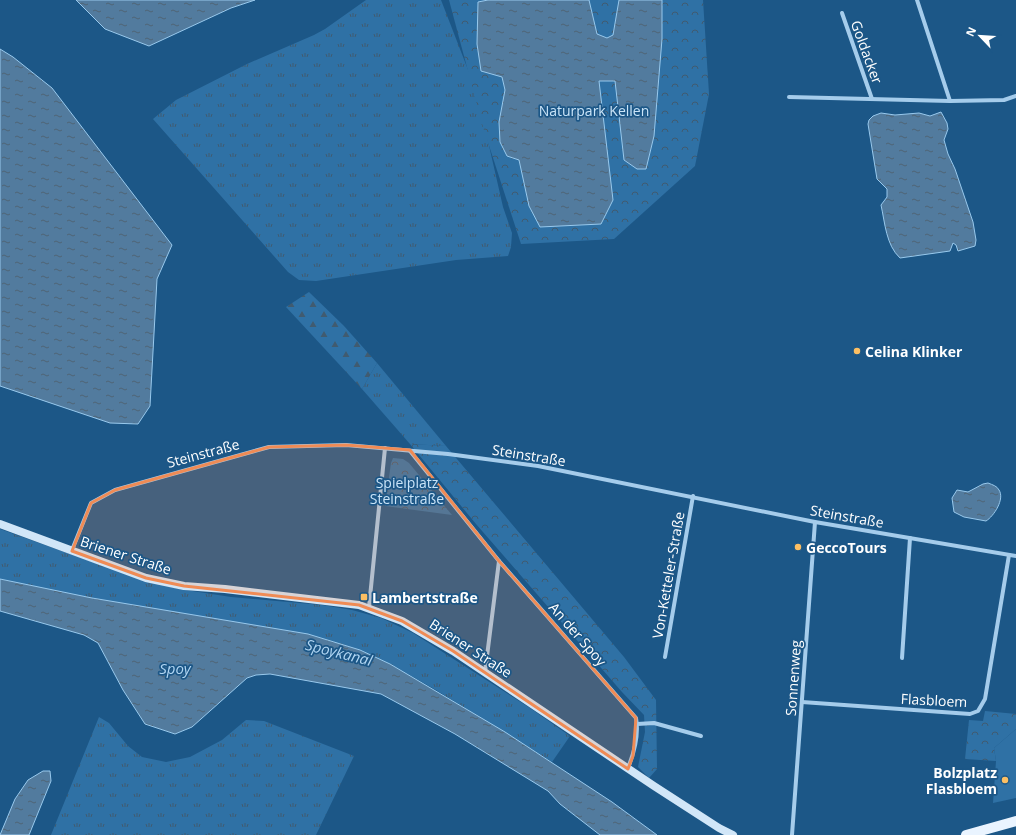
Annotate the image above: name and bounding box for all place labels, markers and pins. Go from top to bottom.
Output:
place label: Celina Klinker [865,342,963,361]
marker: Celina Klinker [852,346,862,356]
place label: GeccoTours [806,538,887,557]
marker: GeccoTours [793,542,803,552]
place label: Lambertstraße [372,588,478,607]
marker: Lambertstraße [359,592,369,602]
place label: Bolzplatz Flasbloem [926,763,997,798]
marker: Bolzplatz Flasbloem [1000,775,1010,785]

